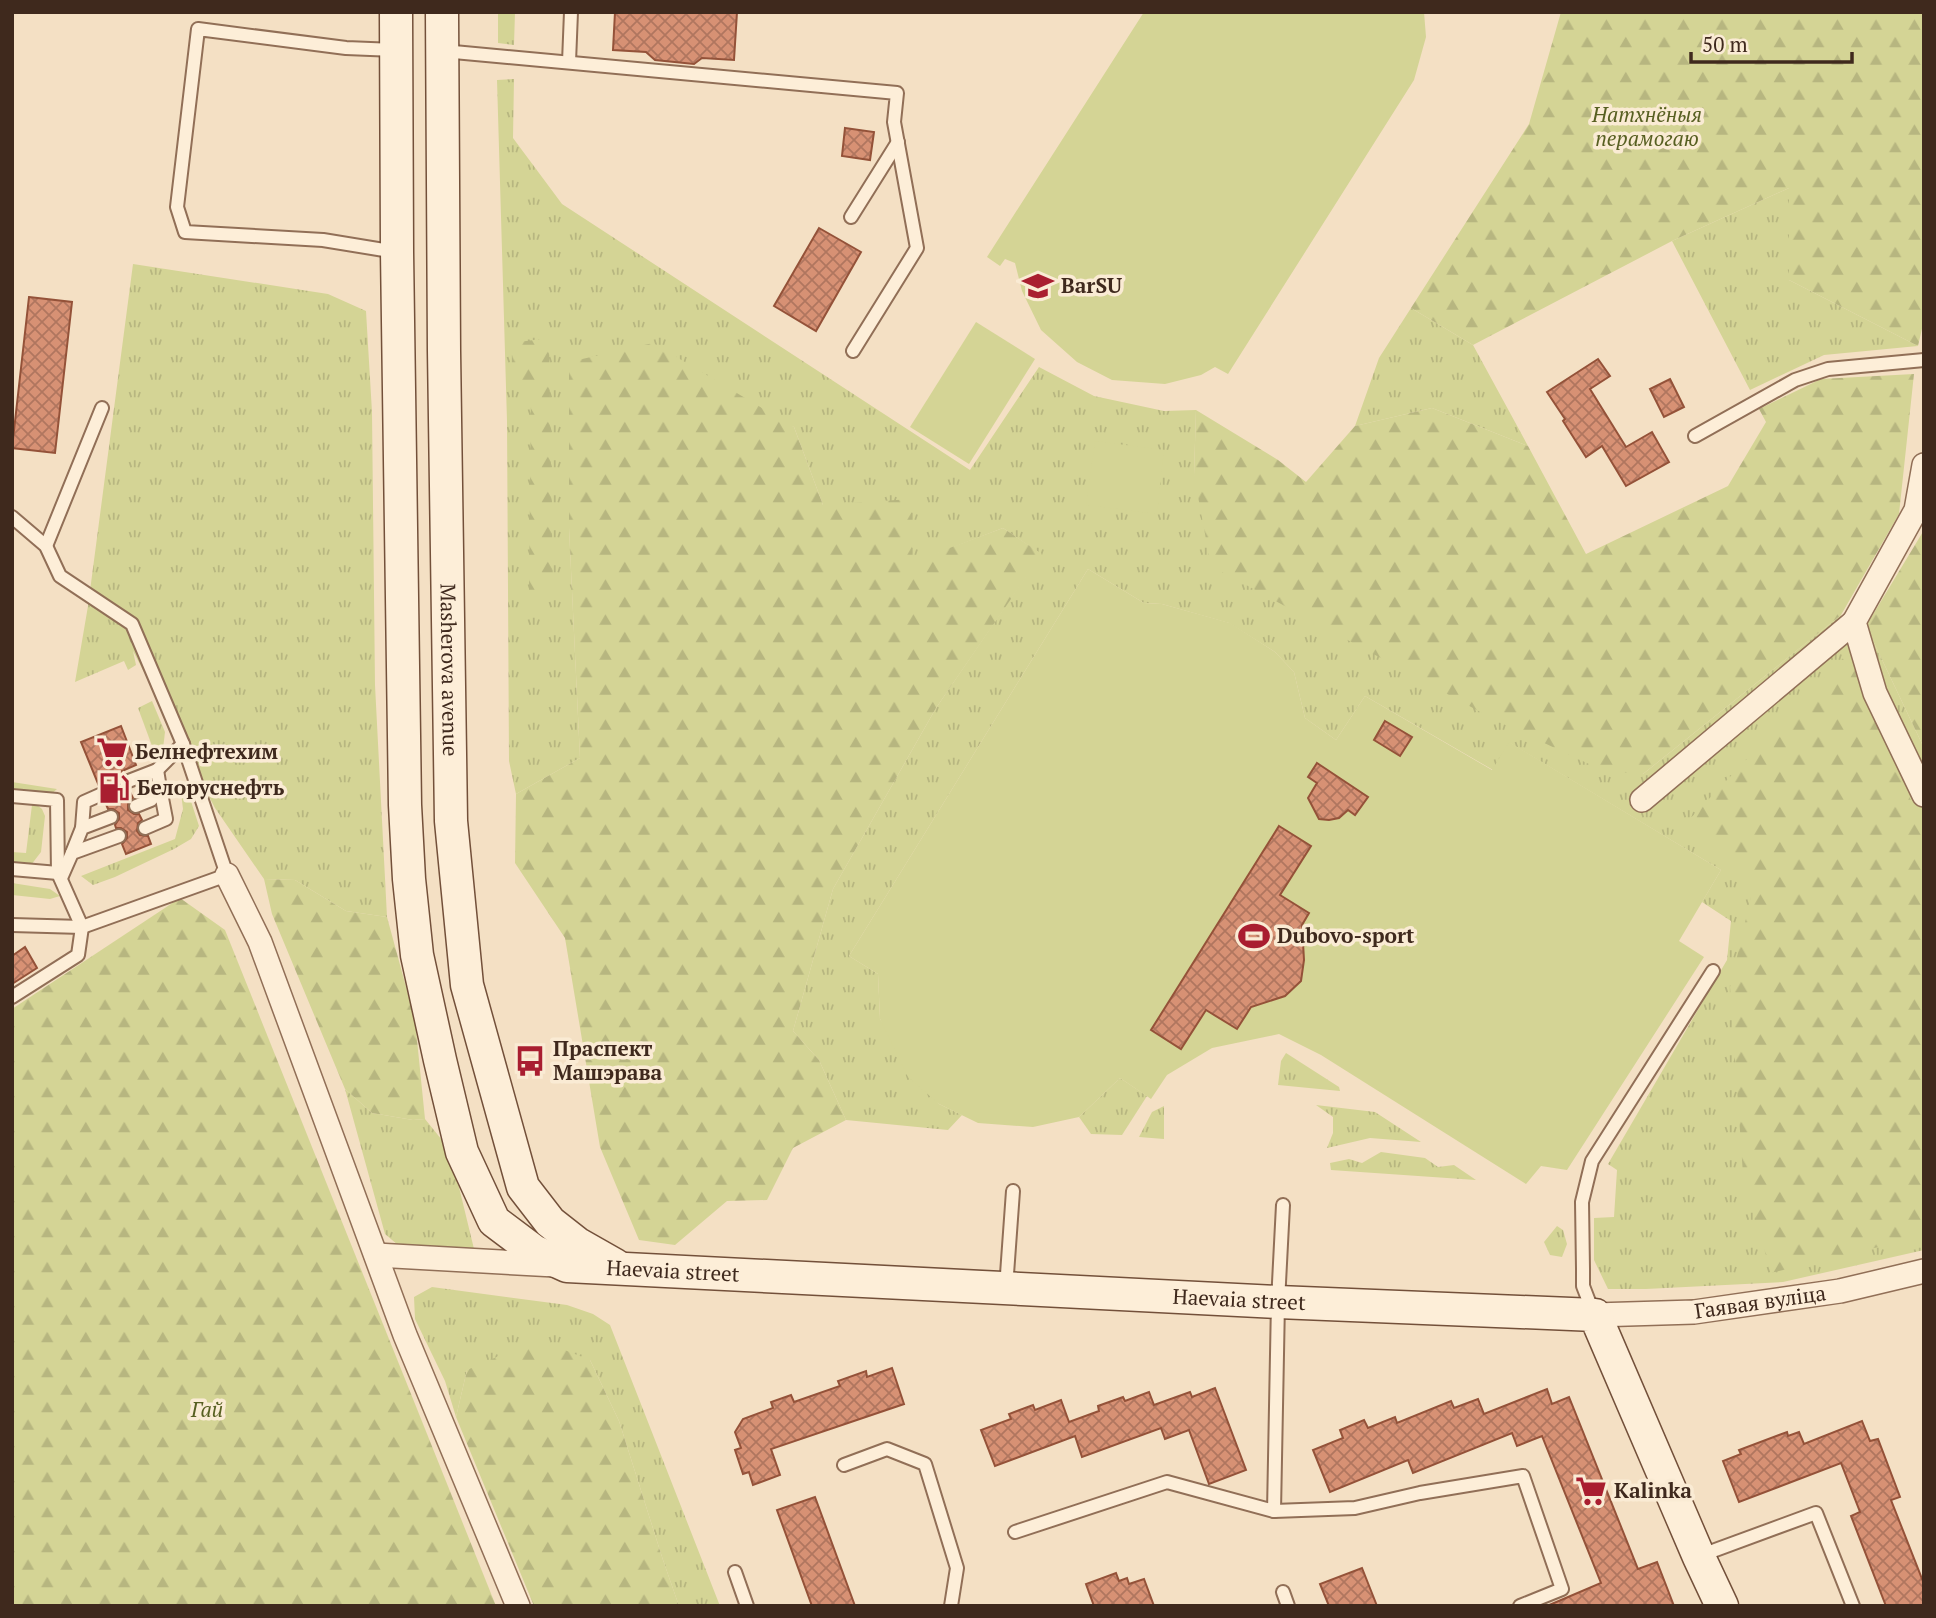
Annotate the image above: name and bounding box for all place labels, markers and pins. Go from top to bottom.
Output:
school or university icon: BarSU [1021,269,1055,303]
place label: BarSU [1061,271,1122,299]
supermarket icon: Белнефтехим [95,735,129,769]
place label: Белнефтехим [135,737,278,765]
fuel station icon: Белоруснефть [97,771,131,805]
place label: Белоруснефть [137,773,285,801]
sports icon: Dubovo-sport [1237,919,1271,953]
place label: Dubovo-sport [1277,921,1415,949]
place label: Праспект Машэрава [553,1034,662,1086]
bus stop icon: Праспект Машэрава [513,1044,547,1078]
supermarket icon: Kalinka [1574,1474,1608,1508]
place label: Kalinka [1614,1476,1692,1504]

